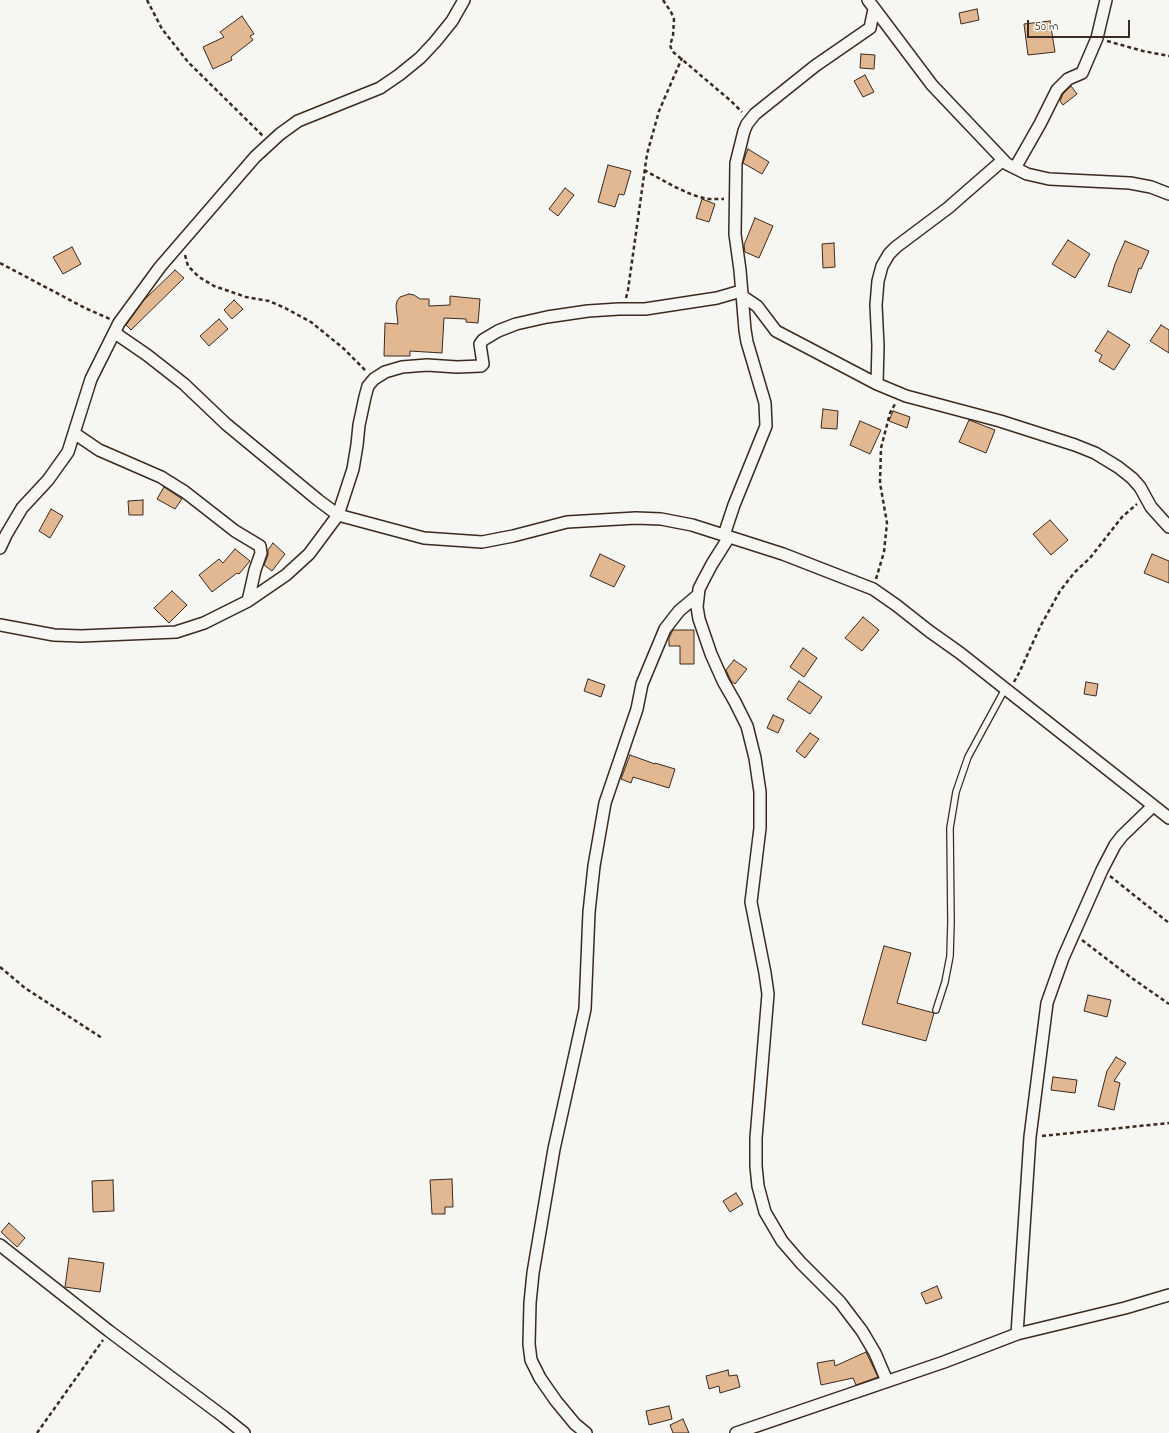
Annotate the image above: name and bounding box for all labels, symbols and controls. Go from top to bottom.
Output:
scale bar [1029,12,1132,38]
text: 50 m [1034,18,1058,36]

